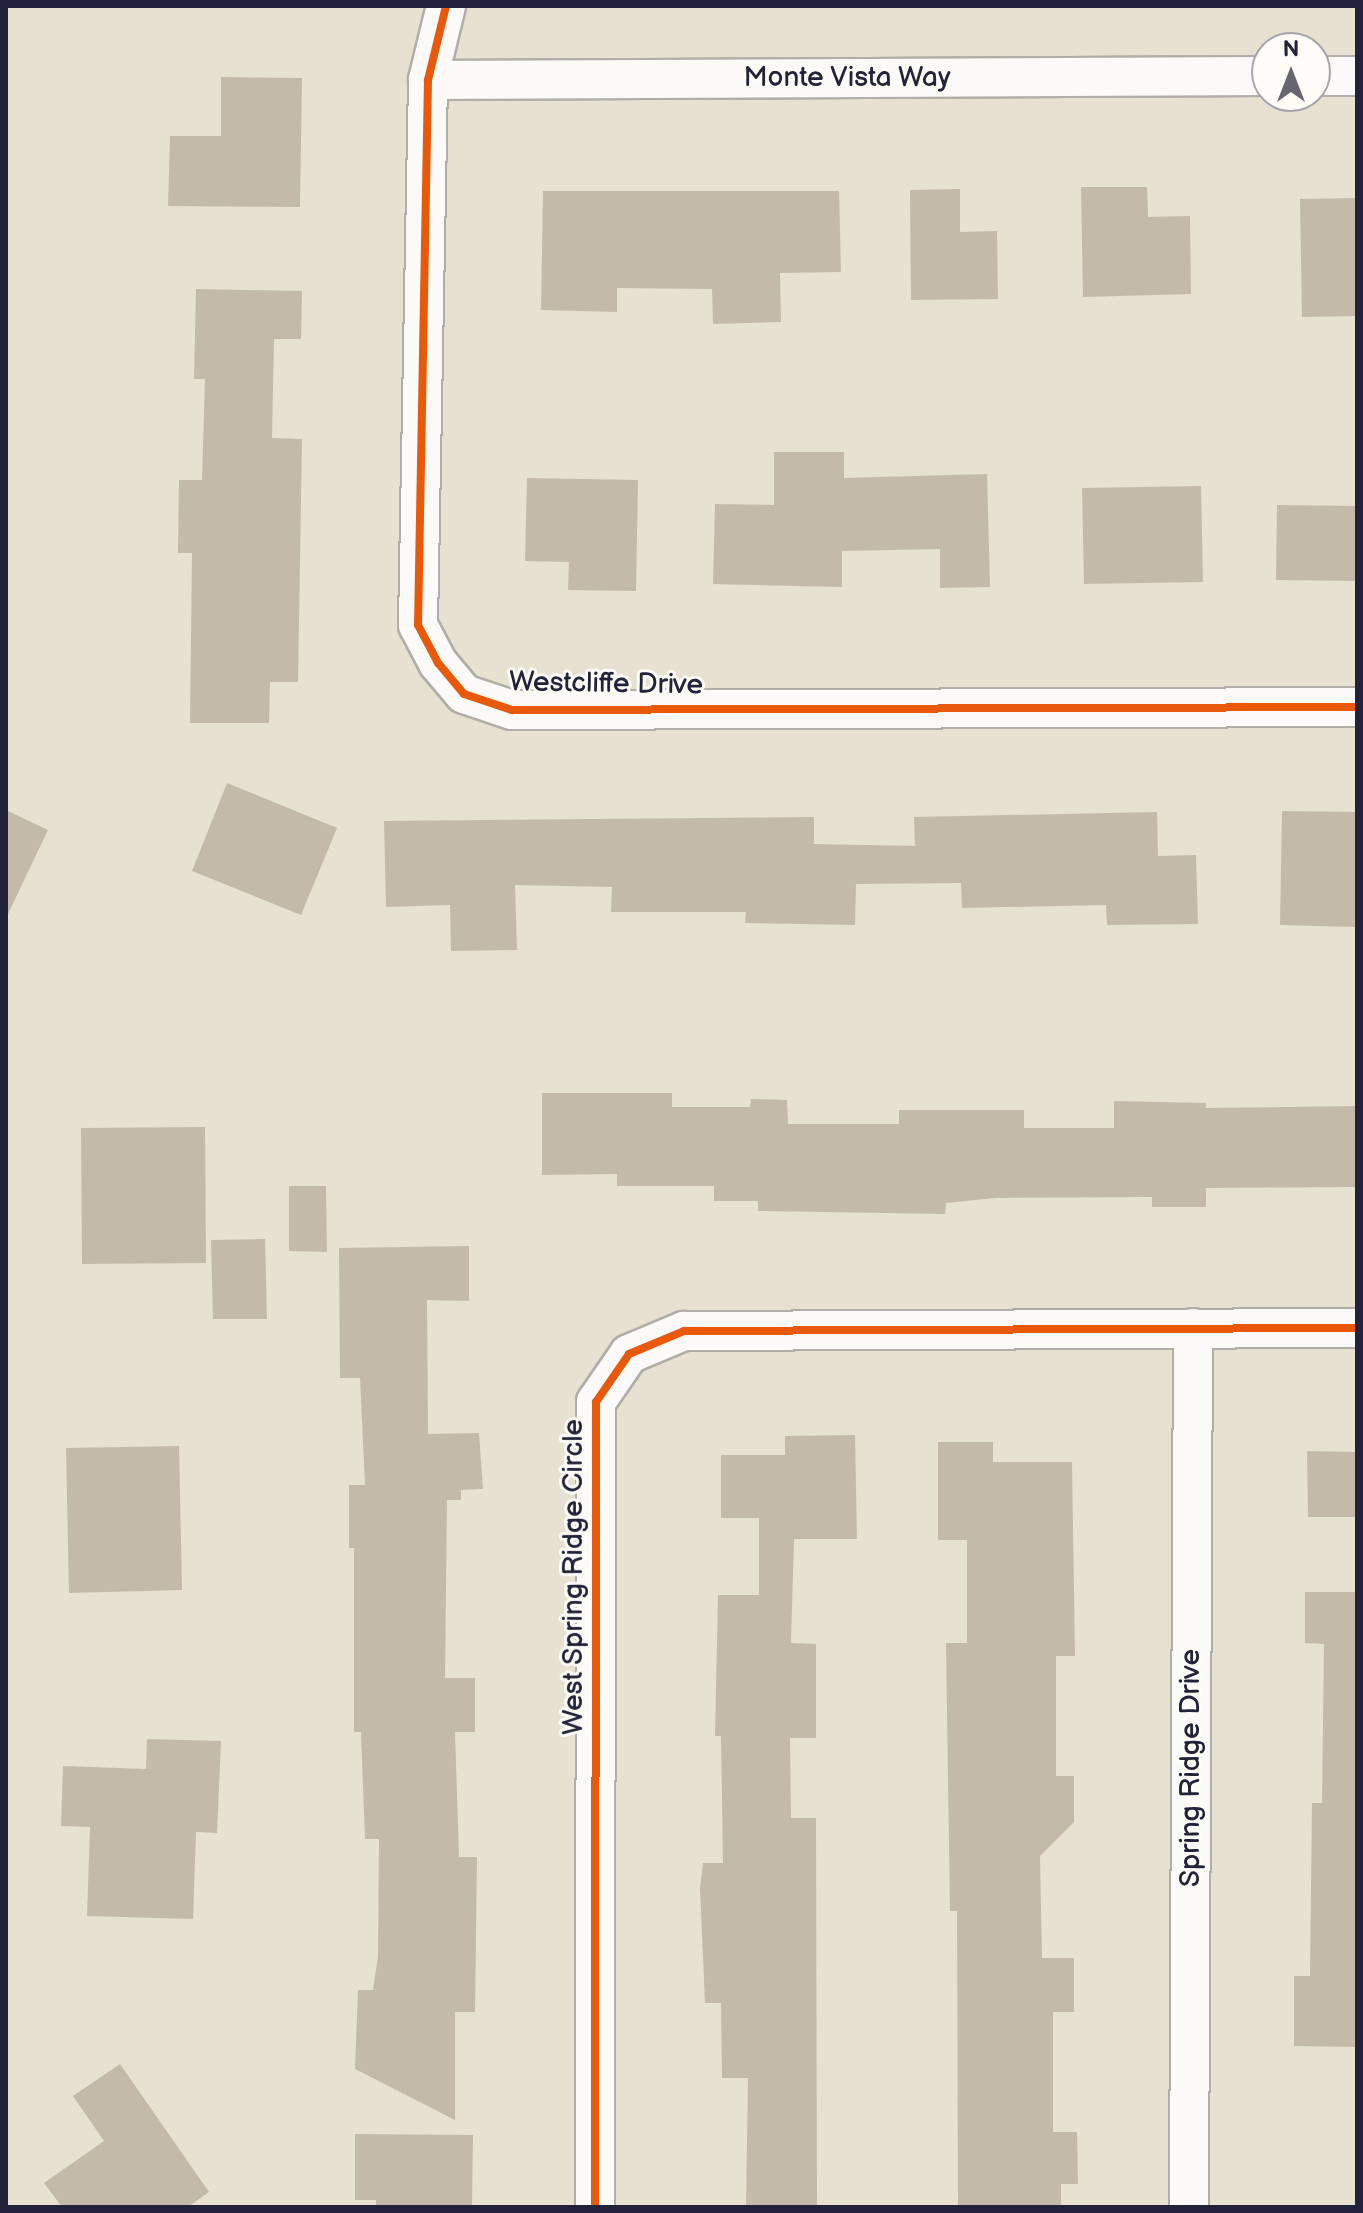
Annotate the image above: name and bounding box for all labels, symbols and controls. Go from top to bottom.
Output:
north arrow [1251,32,1331,112]
text: N [1283,36,1299,63]
street label: Monte Vista Way [742,61,952,95]
street label: Westcliffe Drive [509,666,703,702]
street label: West Spring Ridge Circle [557,1419,591,1735]
street label: Spring Ridge Drive [1174,1649,1208,1887]

